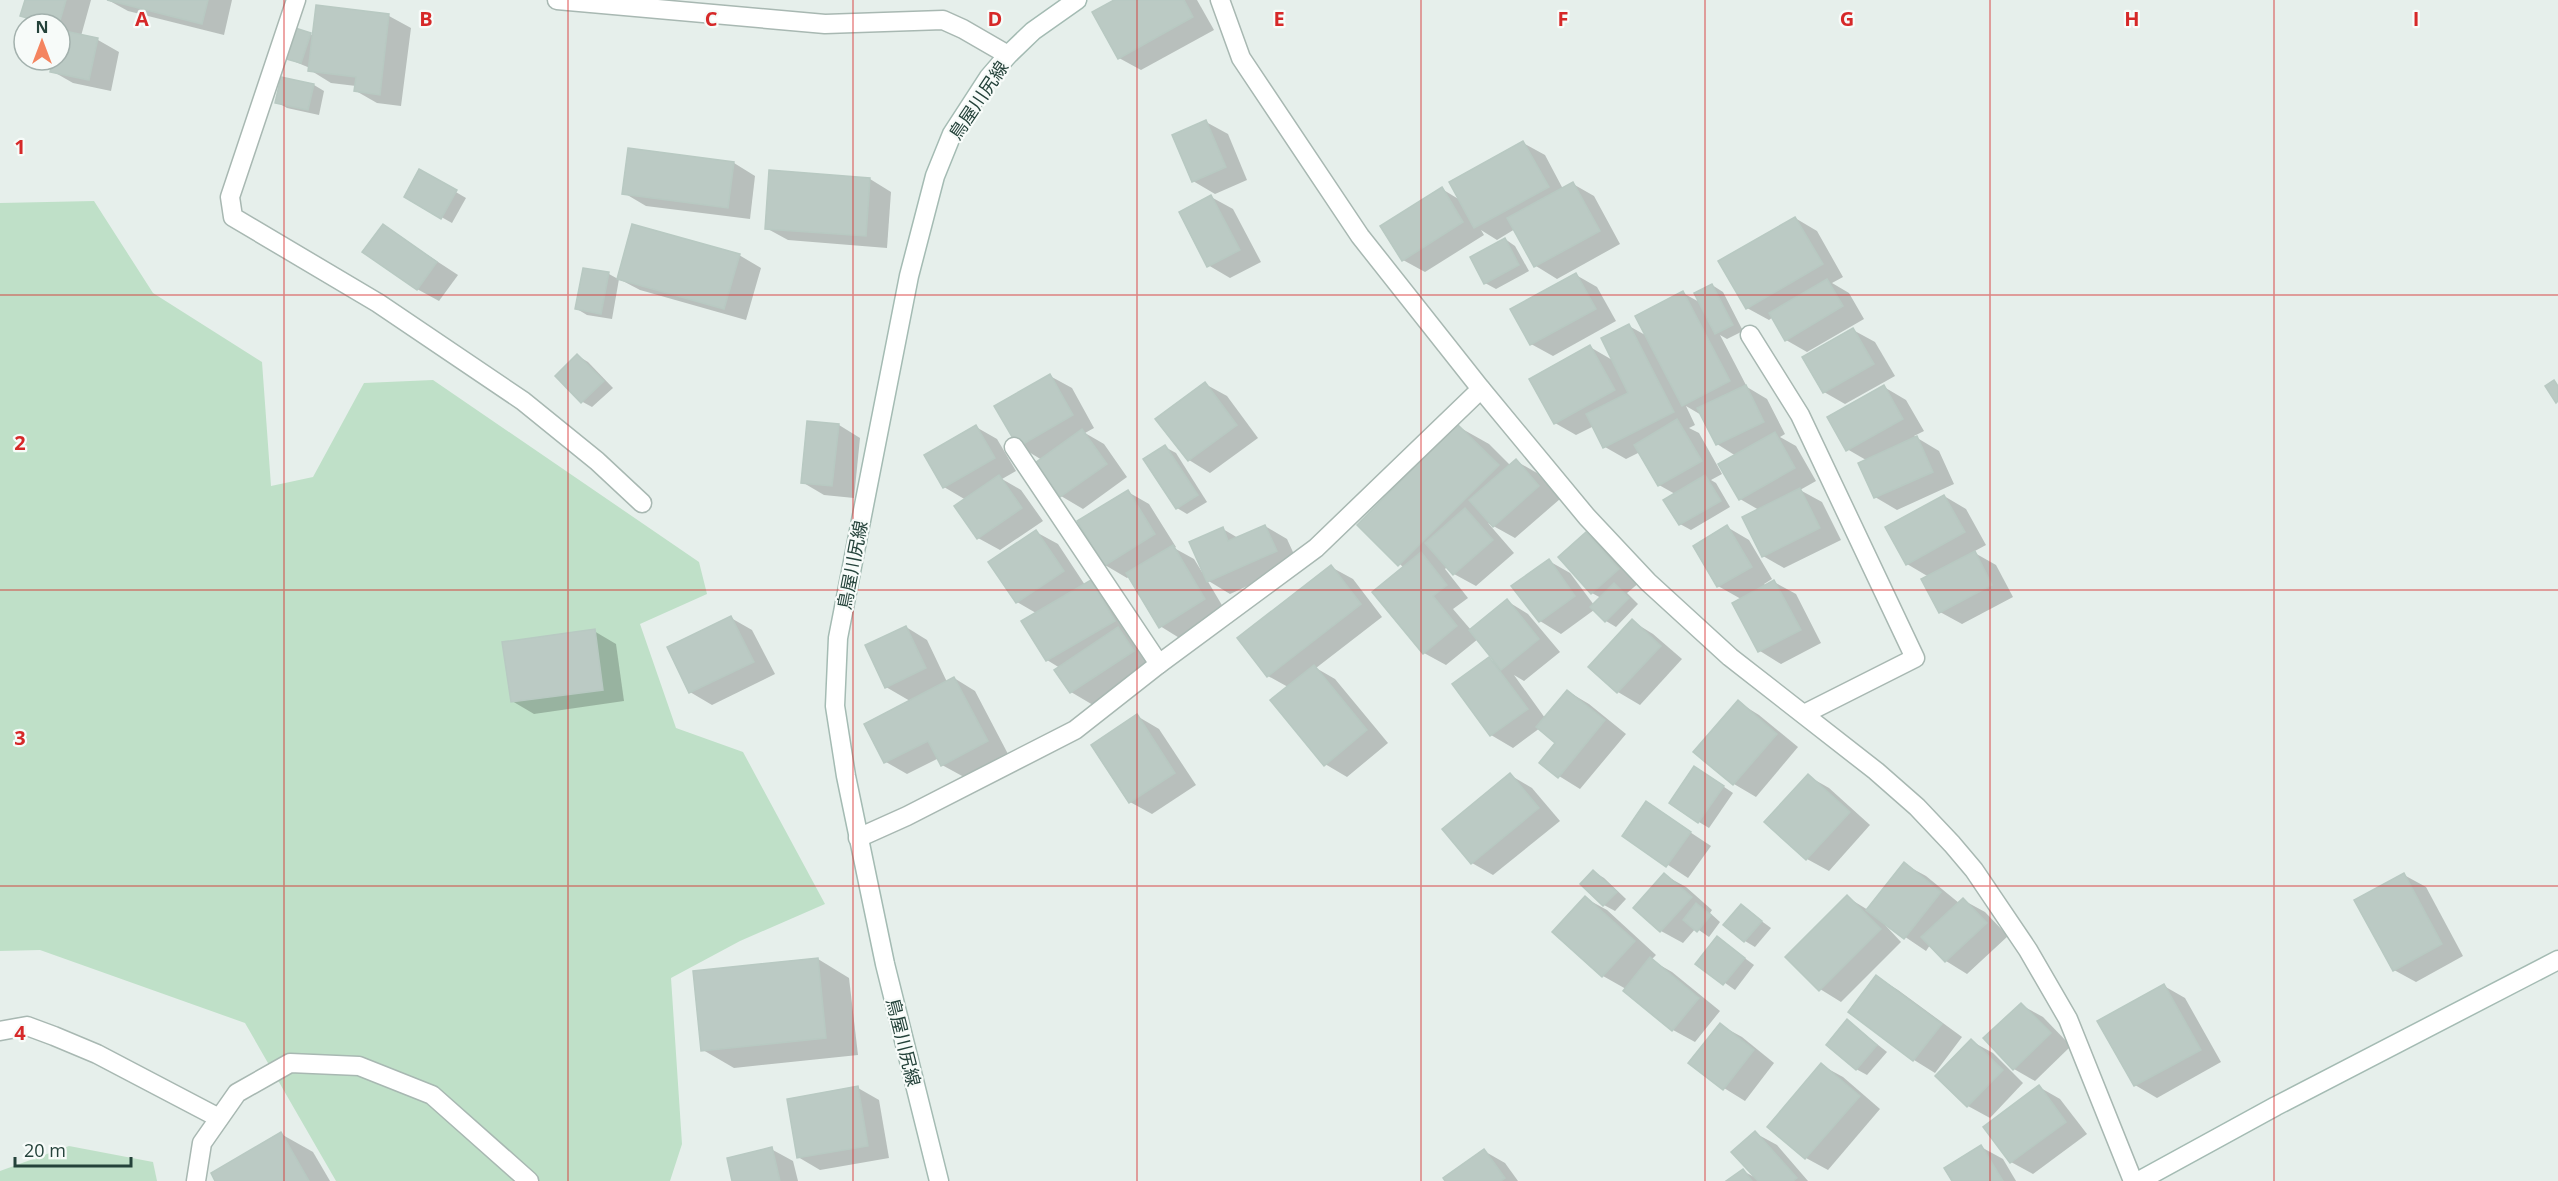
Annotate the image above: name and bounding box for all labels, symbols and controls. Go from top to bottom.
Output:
text: A [135,5,149,32]
text: B [419,5,433,32]
text: C [705,5,718,32]
text: D [988,5,1002,32]
text: E [1273,5,1285,32]
text: F [1558,5,1568,32]
text: G [1840,5,1854,32]
text: H [2124,5,2140,32]
text: I [2413,5,2419,32]
north arrow [12,12,72,72]
text: N [35,16,49,38]
street label: 鳥屋川尻線 [943,56,1013,144]
text: 1 [14,133,26,160]
text: 2 [14,429,26,456]
street label: 鳥屋川尻線 [832,519,872,611]
text: 3 [14,724,26,751]
street label: 鳥屋川尻線 [881,995,927,1089]
text: 4 [14,1019,26,1046]
scale bar [15,1130,130,1168]
text: 20 m [24,1138,66,1162]

